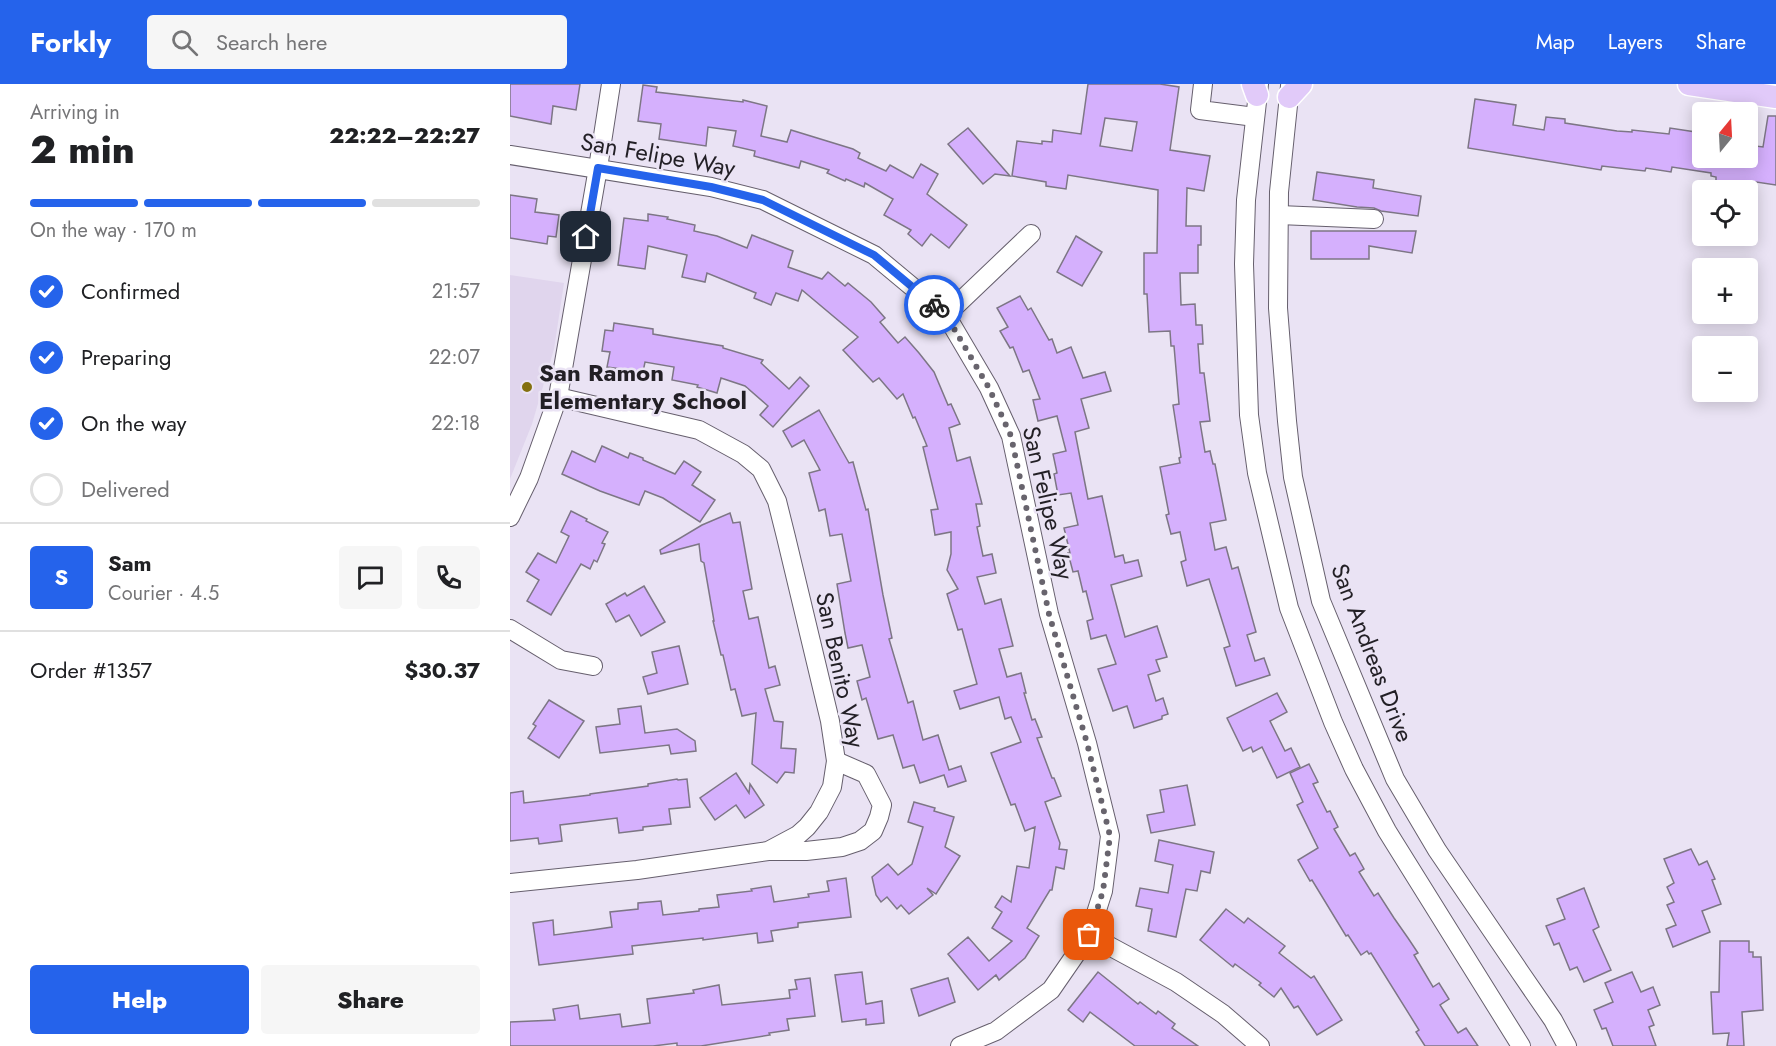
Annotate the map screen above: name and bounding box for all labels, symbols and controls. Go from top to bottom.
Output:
search box [147,15,567,69]
text: Forkly [30,22,111,63]
icon: search [168,26,201,59]
text: Search here [216,26,327,58]
text: Map [1536,27,1575,57]
text: Layers [1608,27,1663,57]
text: Share [1696,27,1746,57]
text: Arriving in [30,98,120,127]
north arrow [1692,102,1758,168]
map controls [1692,102,1758,402]
text: 22:22–22:27 [329,119,480,151]
text: 2 min [30,121,135,178]
street label: San Felipe Way [578,124,739,185]
button: locate [1692,180,1758,246]
pin [560,211,611,262]
text: On the way · 170 m [30,216,197,245]
icon: home [569,220,602,253]
button: + [1692,258,1758,324]
icon: check [30,275,63,308]
text: Confirmed [81,275,180,307]
courier [904,275,964,335]
text: 21:57 [432,277,480,306]
icon: bike [918,289,951,322]
button: − [1692,336,1758,402]
icon: check [30,341,63,374]
text: Preparing [81,341,172,373]
text: 22:07 [429,343,480,372]
place label: San Ramon Elementary School [539,355,747,418]
marker: San Ramon Elementary School [520,380,534,394]
icon: check [30,407,63,440]
text: On the way [81,407,186,439]
text: 22:18 [431,409,480,438]
street label: San Felipe Way [1014,423,1083,583]
text: Delivered [81,473,170,505]
button: chat [339,546,402,609]
button: phone [417,546,480,609]
text: Sam [108,547,152,579]
street label: San Andreas Drive [1322,559,1423,747]
text: S [55,561,68,593]
text: Courier · 4.5 [108,579,219,608]
street label: San Benito Way [807,589,874,751]
text: Order #1357 [30,654,152,686]
text: $30.37 [404,654,480,686]
pin [1063,909,1114,960]
icon: bag [1072,918,1105,951]
button: Help [30,965,249,1034]
button: Share [261,965,480,1034]

